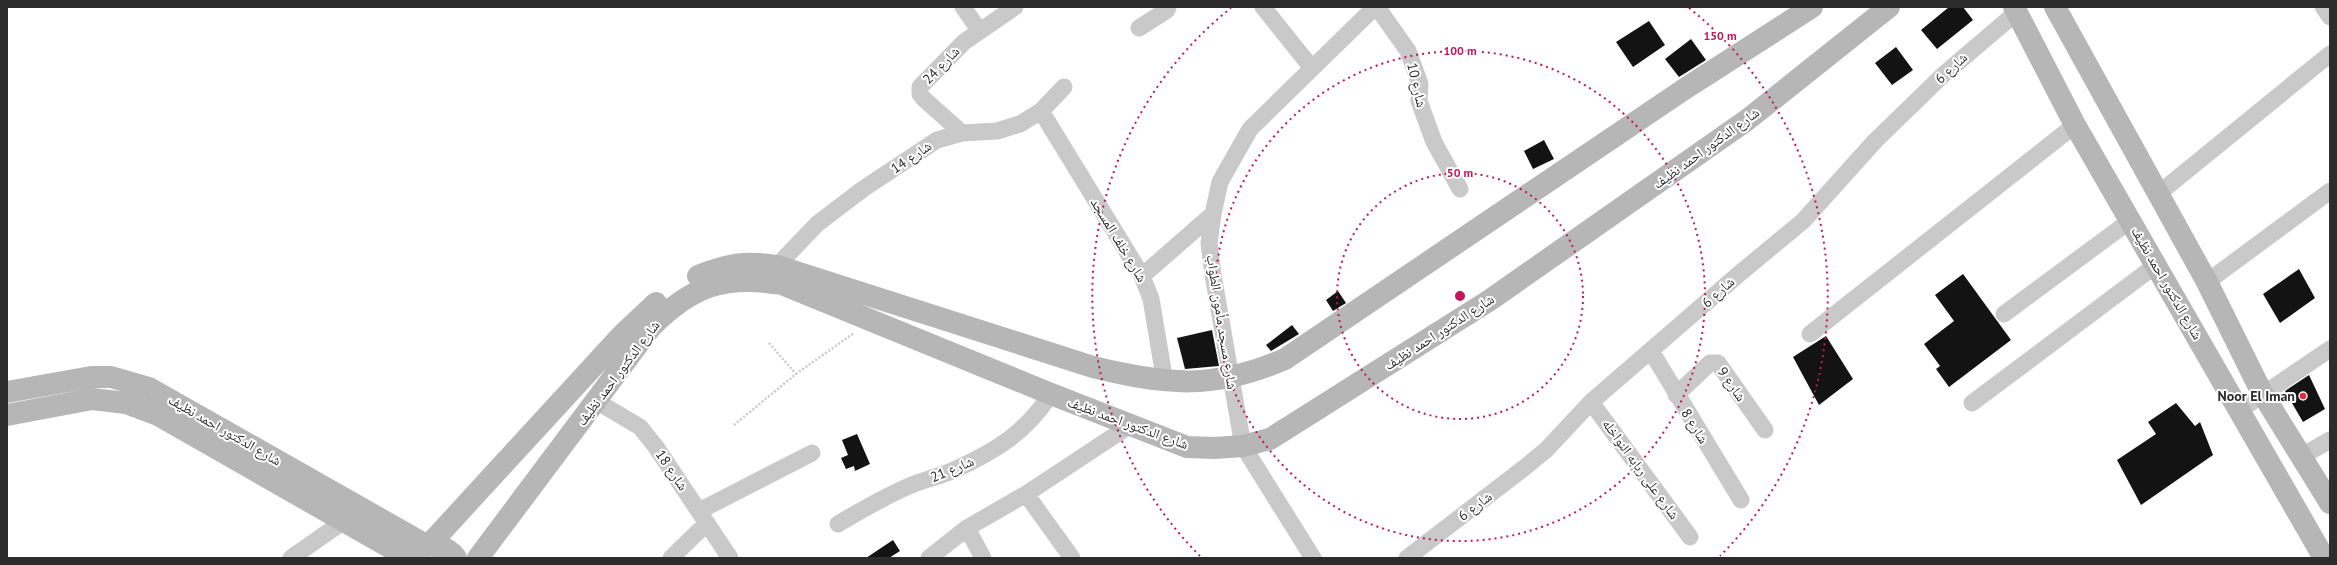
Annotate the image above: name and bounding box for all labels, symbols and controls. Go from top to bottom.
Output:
text: 150 m [1703,28,1737,43]
street label: شارع 24 [919,42,964,88]
text: 100 m [1443,43,1477,58]
street label: شارع 6 [1931,48,1972,88]
street label: شارع 10 [1402,61,1431,109]
street label: شارع الدكتور احمد نظيف [1649,103,1763,194]
street label: شارع 14 [887,137,936,178]
text: 50 m [1447,165,1473,180]
street label: شارع خلف المسجد [1086,195,1151,286]
street label: شارع الدكتور احمد نظيف [2126,223,2207,343]
street label: شارع مسجد مأمون الطواب [1201,253,1242,391]
street label: شارع 6 [1698,273,1739,312]
centre of rings [1453,289,1467,303]
street label: شارع الدكتور احمد نظيف [1381,290,1498,375]
street label: شارع الدكتور احمد نظيف [572,317,664,430]
street label: شارع 9 [1713,363,1750,405]
place label: Noor El Iman [2218,387,2295,405]
street label: شارع الدكتور احمد نظيف [165,390,285,471]
marker: Noor El Iman [2298,391,2308,401]
street label: شارع الدكتور احمد نظيف [1065,393,1191,454]
street label: شارع 8 [1676,405,1713,447]
street label: شارع على ربابه النواخله [1598,415,1684,523]
street label: شارع 18 [651,446,692,495]
street label: شارع 21 [927,452,977,487]
street label: شارع 6 [1454,487,1496,525]

